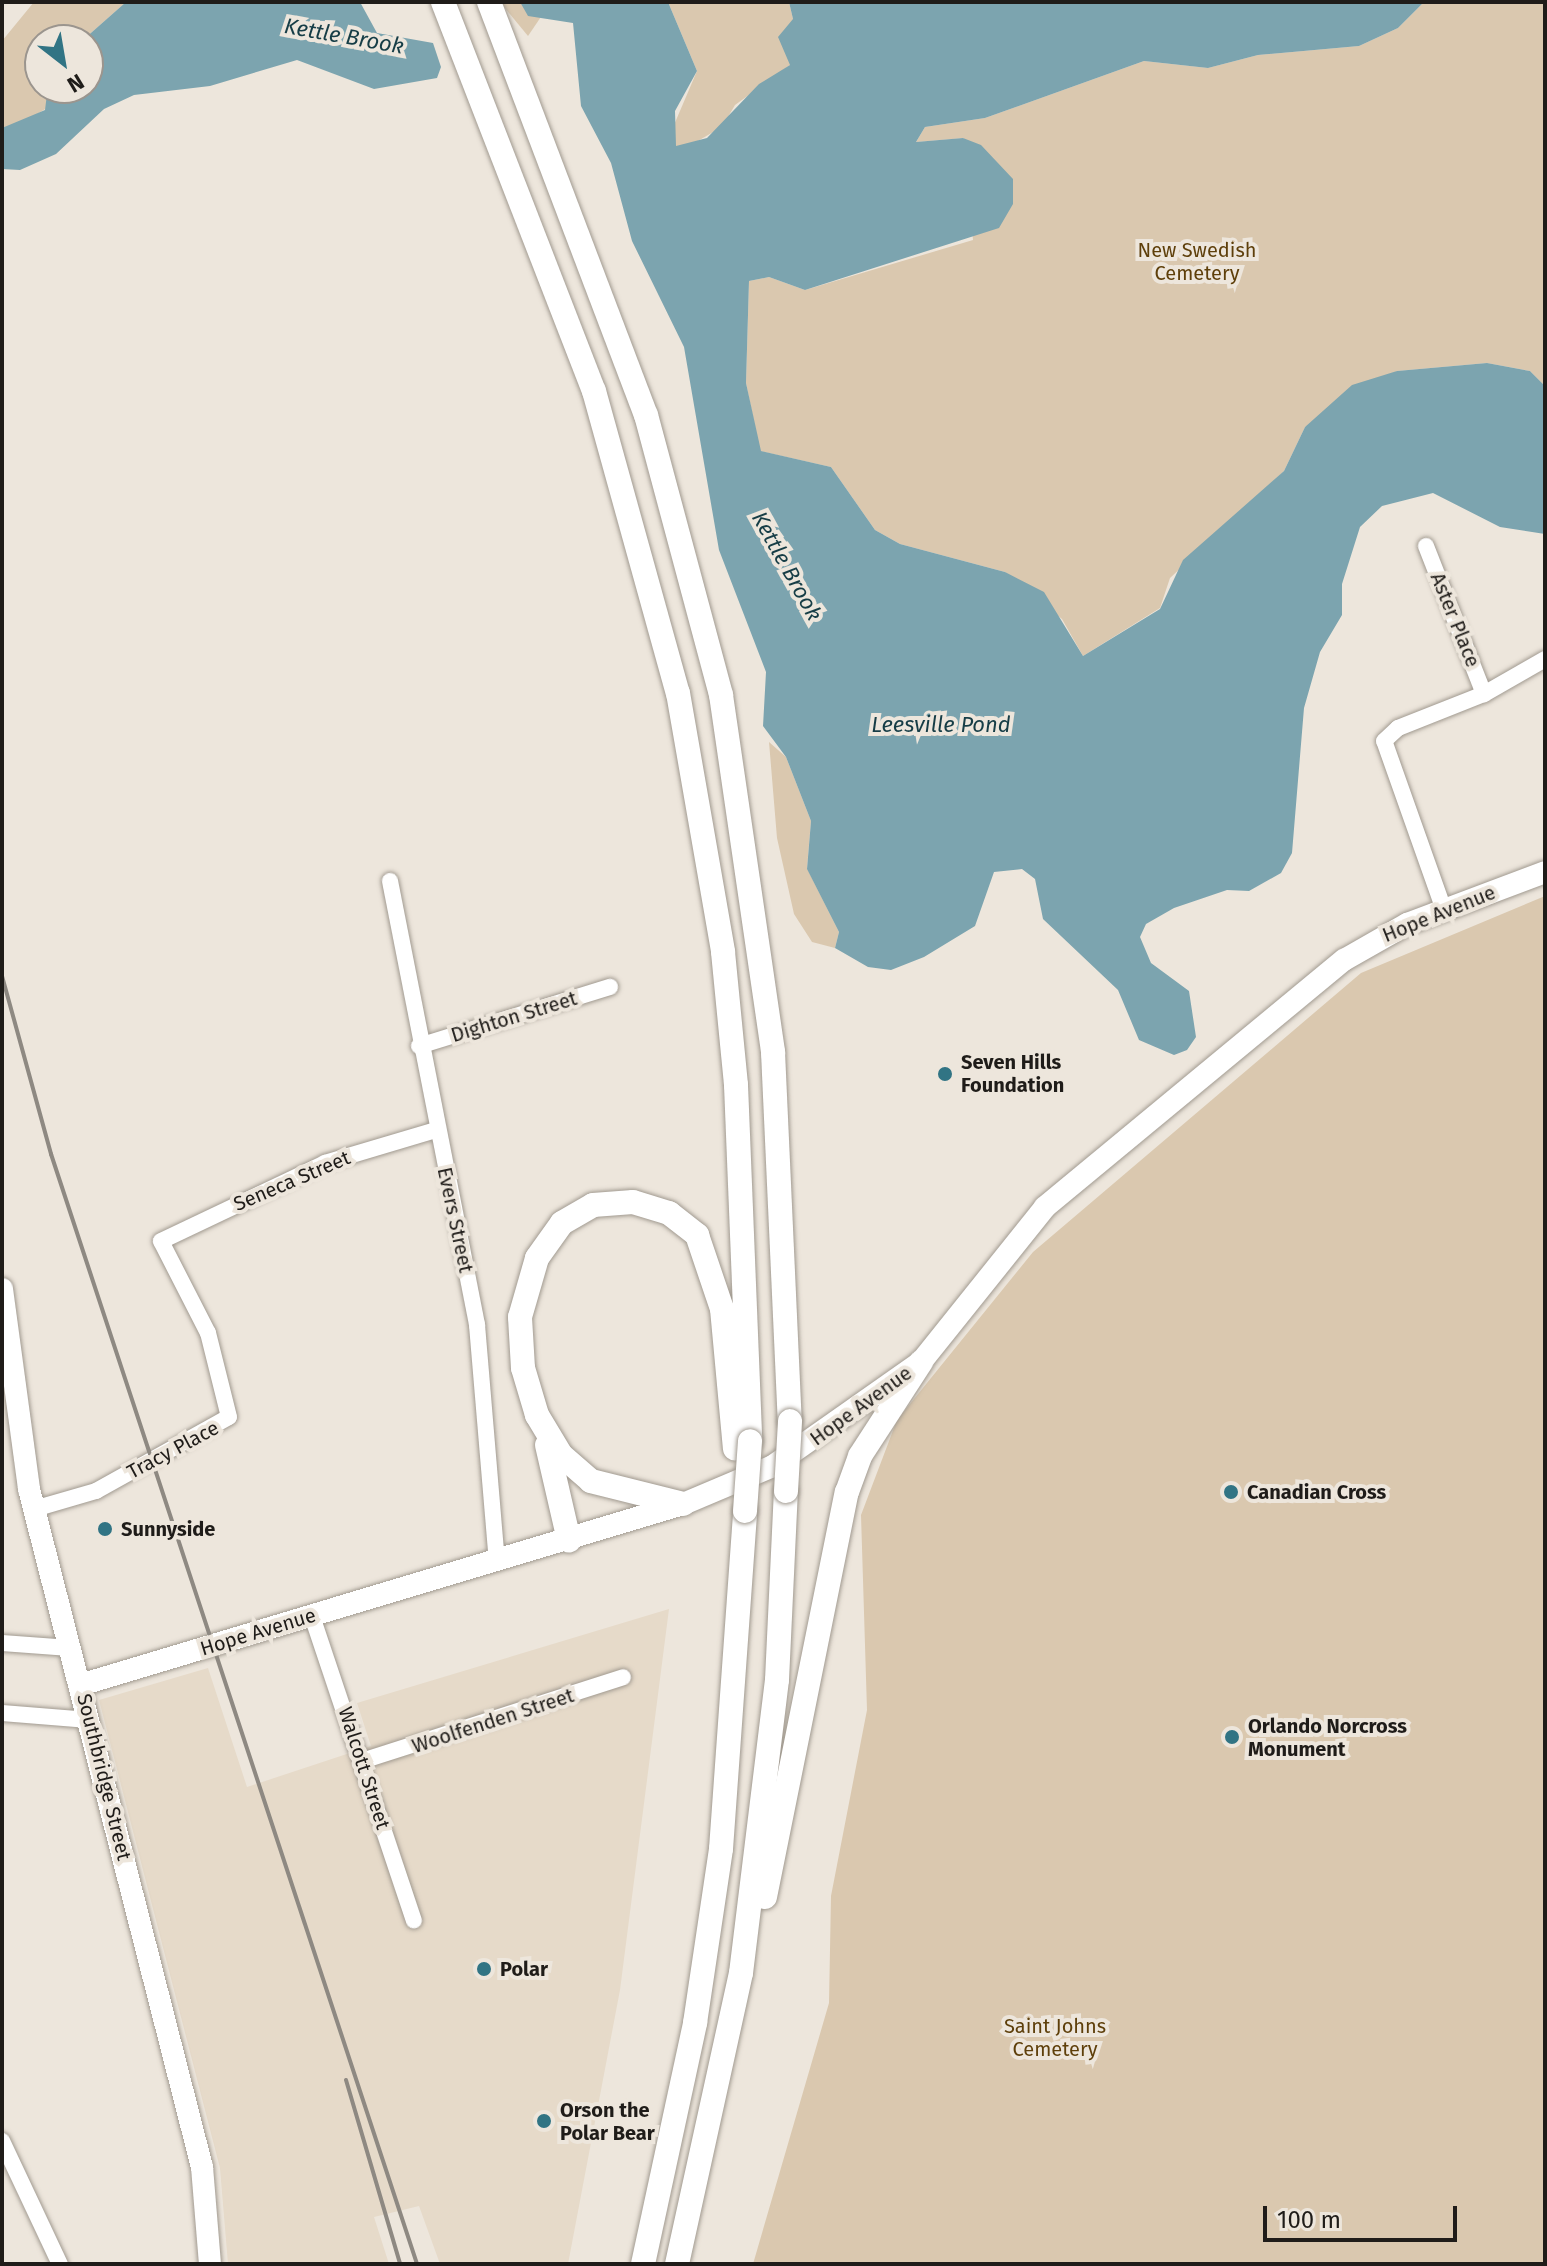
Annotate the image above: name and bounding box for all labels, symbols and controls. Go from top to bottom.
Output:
water label: Kettle Brook [282,12,406,60]
north arrow [24,24,104,104]
text: N [62,68,89,99]
park label: New Swedish Cemetery [1138,238,1256,285]
water label: Kettle Brook [746,507,828,625]
street label: Aster Place [1425,569,1485,671]
water label: Leesville Pond [871,712,1011,738]
street label: Hope Avenue [1379,880,1499,948]
street label: Dighton Street [448,986,580,1048]
place label: Seven Hills Foundation [961,1050,1064,1097]
marker: Seven Hills Foundation [936,1065,954,1083]
street label: Seneca Street [230,1146,354,1216]
street label: Evers Street [432,1165,478,1275]
street label: Hope Avenue [806,1361,916,1451]
street label: Tracy Place [123,1416,223,1484]
place label: Canadian Cross [1247,1480,1386,1504]
marker: Canadian Cross [1222,1483,1240,1501]
place label: Sunnyside [121,1517,215,1541]
marker: Sunnyside [96,1520,114,1538]
street label: Hope Avenue [197,1603,319,1661]
street label: Woolfenden Street [409,1684,577,1758]
street label: Southbridge Street [72,1691,136,1863]
street label: Walcott Street [333,1704,395,1832]
place label: Orlando Norcross Monument [1248,1714,1407,1761]
marker: Orlando Norcross Monument [1223,1728,1241,1746]
place label: Polar [500,1957,548,1981]
marker: Polar [475,1960,493,1978]
park label: Saint Johns Cemetery [1004,2015,1106,2062]
place label: Orson the Polar Bear [560,2098,655,2145]
marker: Orson the Polar Bear [535,2112,553,2130]
scale bar [1267,2190,1461,2240]
text: 100 m [1277,2206,1341,2234]

